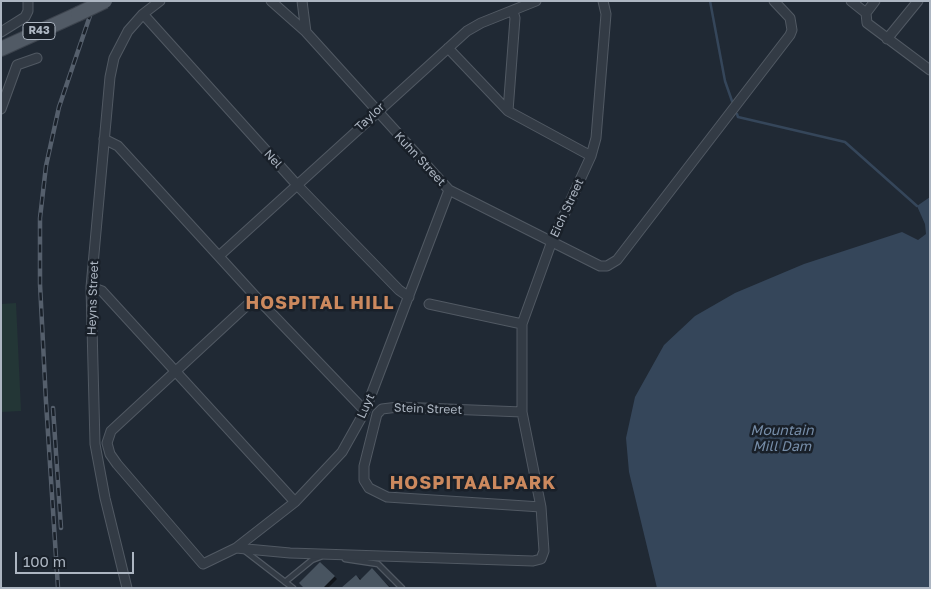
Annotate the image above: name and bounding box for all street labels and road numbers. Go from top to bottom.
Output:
road number: R43 [23,22,55,40]
street label: Taylor [352,100,388,134]
street label: Kuhn Street [391,129,449,189]
street label: Nel [261,147,285,171]
street label: Eich Street [547,176,587,240]
street label: Heyns Street [84,260,102,336]
street label: Luyt [354,391,378,421]
street label: Stein Street [394,401,462,417]

